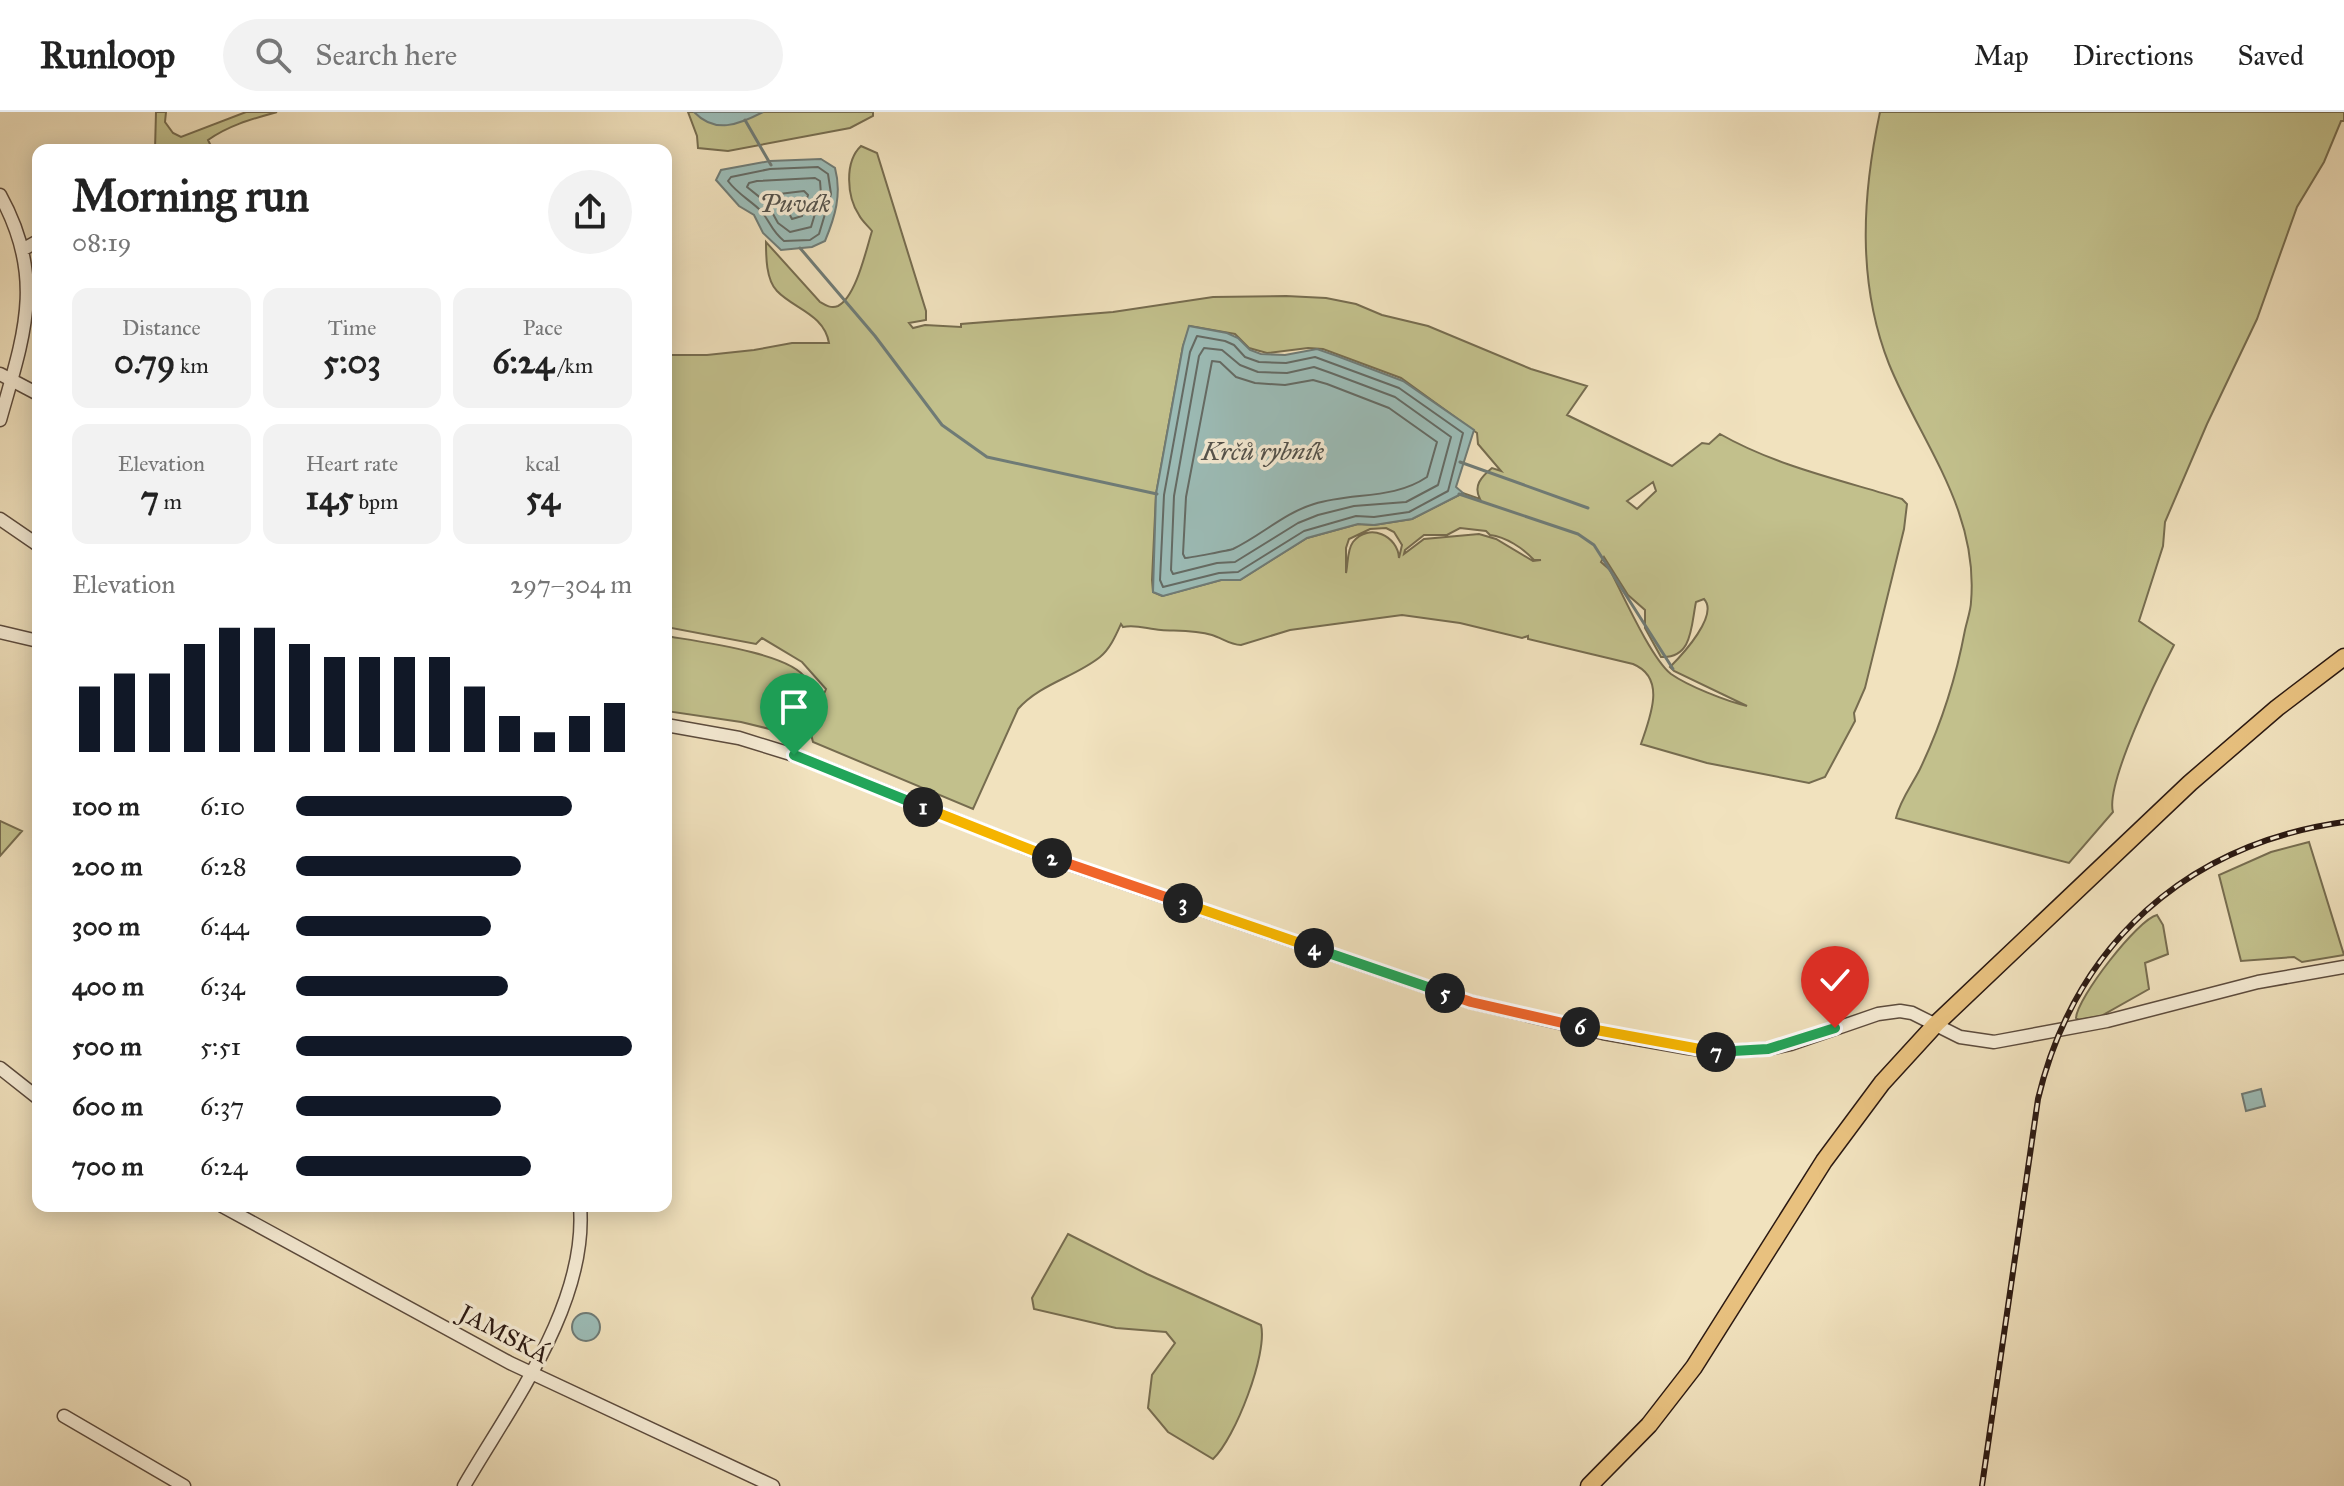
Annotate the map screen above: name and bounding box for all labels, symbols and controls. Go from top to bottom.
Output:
search box [223,19,783,91]
text: Runloop [40,32,175,78]
icon: search [251,33,295,77]
text: Search here [315,37,457,73]
text: Map [1974,38,2029,73]
text: Directions [2073,38,2194,73]
text: Saved [2238,38,2304,73]
text: Morning run [72,169,309,223]
button: share [548,170,632,254]
water label: Puvák [760,187,831,219]
text: 08:19 [72,226,132,258]
text: Distance [122,314,201,341]
text: Time [328,314,376,341]
text: Pace [523,314,563,341]
text: 0.79 [114,341,175,382]
text: 5:03 [323,341,381,382]
text: 6:24 [492,341,554,382]
text: km [175,352,209,379]
text: /km [554,352,593,379]
water label: Krčů rybník [1200,435,1325,467]
text: Elevation [118,450,205,477]
text: Heart rate [306,450,398,477]
text: kcal [525,450,560,477]
text: 7 [141,477,159,518]
text: 145 [305,477,354,518]
text: 54 [526,477,560,518]
text: m [159,488,182,515]
text: bpm [354,488,399,515]
text: Elevation [72,568,175,600]
text: 297–304 m [510,568,632,600]
pin [760,673,828,755]
icon: arrive [772,685,816,729]
pin: 1 [903,787,943,827]
text: 100 m [72,790,140,822]
text: 6:10 [200,790,245,822]
text: 1 [919,793,927,820]
pin: 2 [1032,838,1072,878]
text: 2 [1047,844,1057,871]
text: 200 m [72,850,143,882]
text: 6:28 [200,850,247,882]
pin: 3 [1163,883,1203,923]
text: 3 [1179,889,1187,916]
text: 300 m [72,910,140,942]
text: 6:44 [200,910,249,942]
pin: 4 [1294,928,1334,968]
text: 4 [1308,934,1320,961]
pin [1801,946,1869,1028]
icon: check [1813,958,1857,1002]
text: 400 m [72,970,144,1002]
text: 6:34 [200,970,245,1002]
pin: 5 [1425,973,1465,1013]
text: 5 [1440,979,1450,1006]
pin: 6 [1560,1007,1600,1047]
text: 6 [1574,1013,1586,1040]
text: 500 m [72,1030,142,1062]
text: 5:51 [200,1030,241,1062]
pin: 7 [1696,1032,1736,1072]
text: 7 [1710,1038,1722,1065]
text: 600 m [72,1090,143,1122]
text: 6:37 [200,1090,244,1122]
text: 700 m [72,1150,144,1182]
text: 6:24 [200,1150,247,1182]
street label: JAMSKÁ [451,1296,554,1370]

